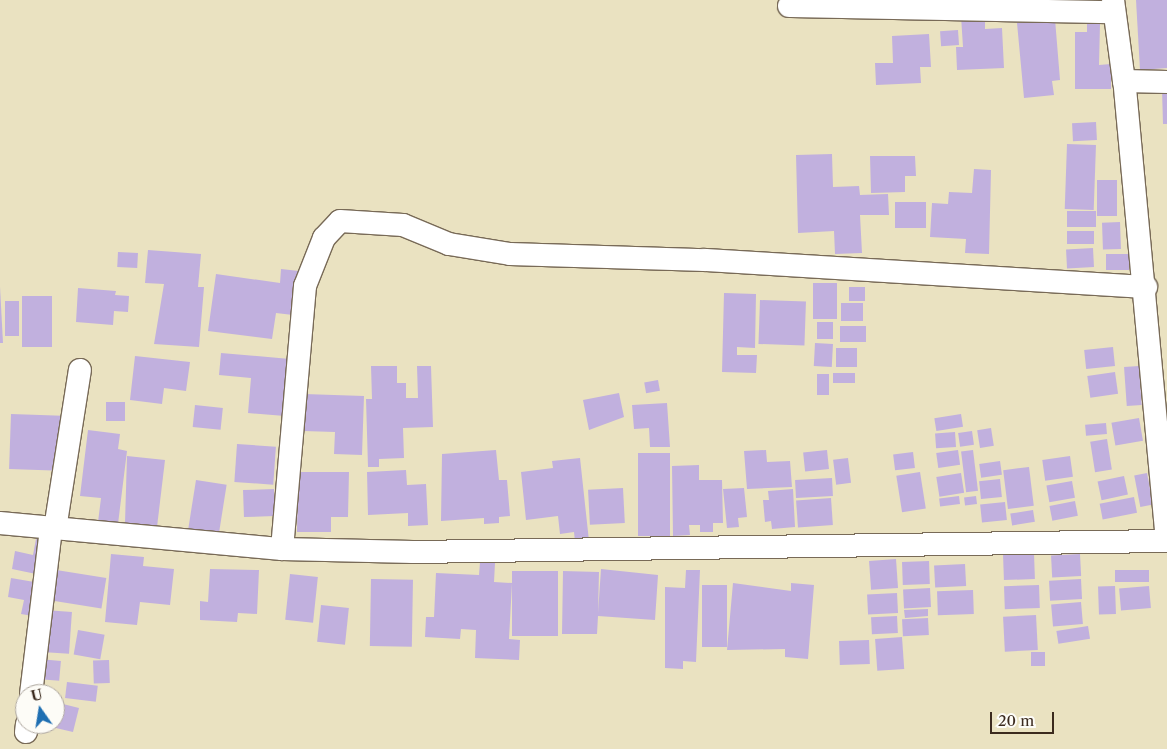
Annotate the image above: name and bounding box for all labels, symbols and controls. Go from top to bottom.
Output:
north arrow [15,684,65,734]
text: U [29,685,44,705]
scale bar [992,702,1056,734]
text: 20 m [998,711,1034,730]

